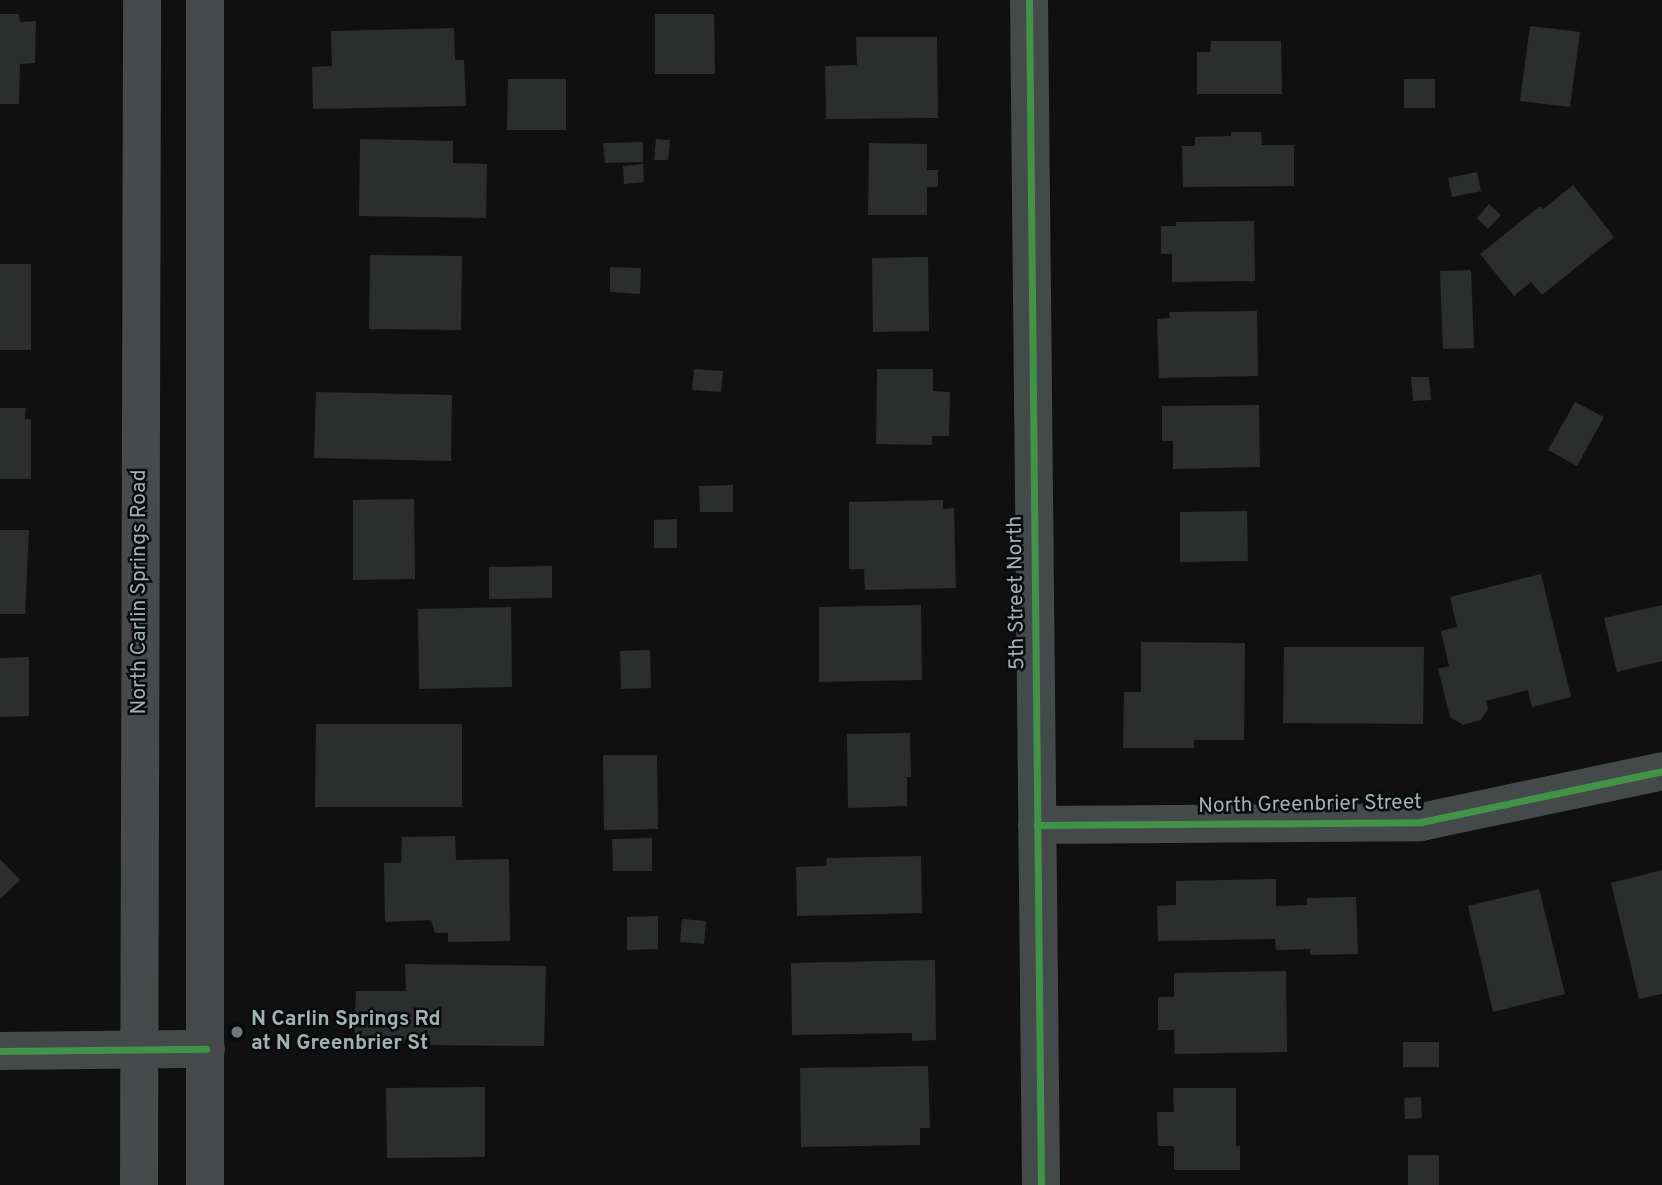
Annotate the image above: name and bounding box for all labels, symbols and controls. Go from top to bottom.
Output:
street label: North Carlin Springs Road [127,470,153,714]
street label: 5th Street North [1003,516,1031,670]
street label: North Greenbrier Street [1198,790,1422,820]
place label: N Carlin Springs Rd at N Greenbrier St [251,1007,441,1057]
marker: N Carlin Springs Rd at N Greenbrier St [229,1024,245,1040]

